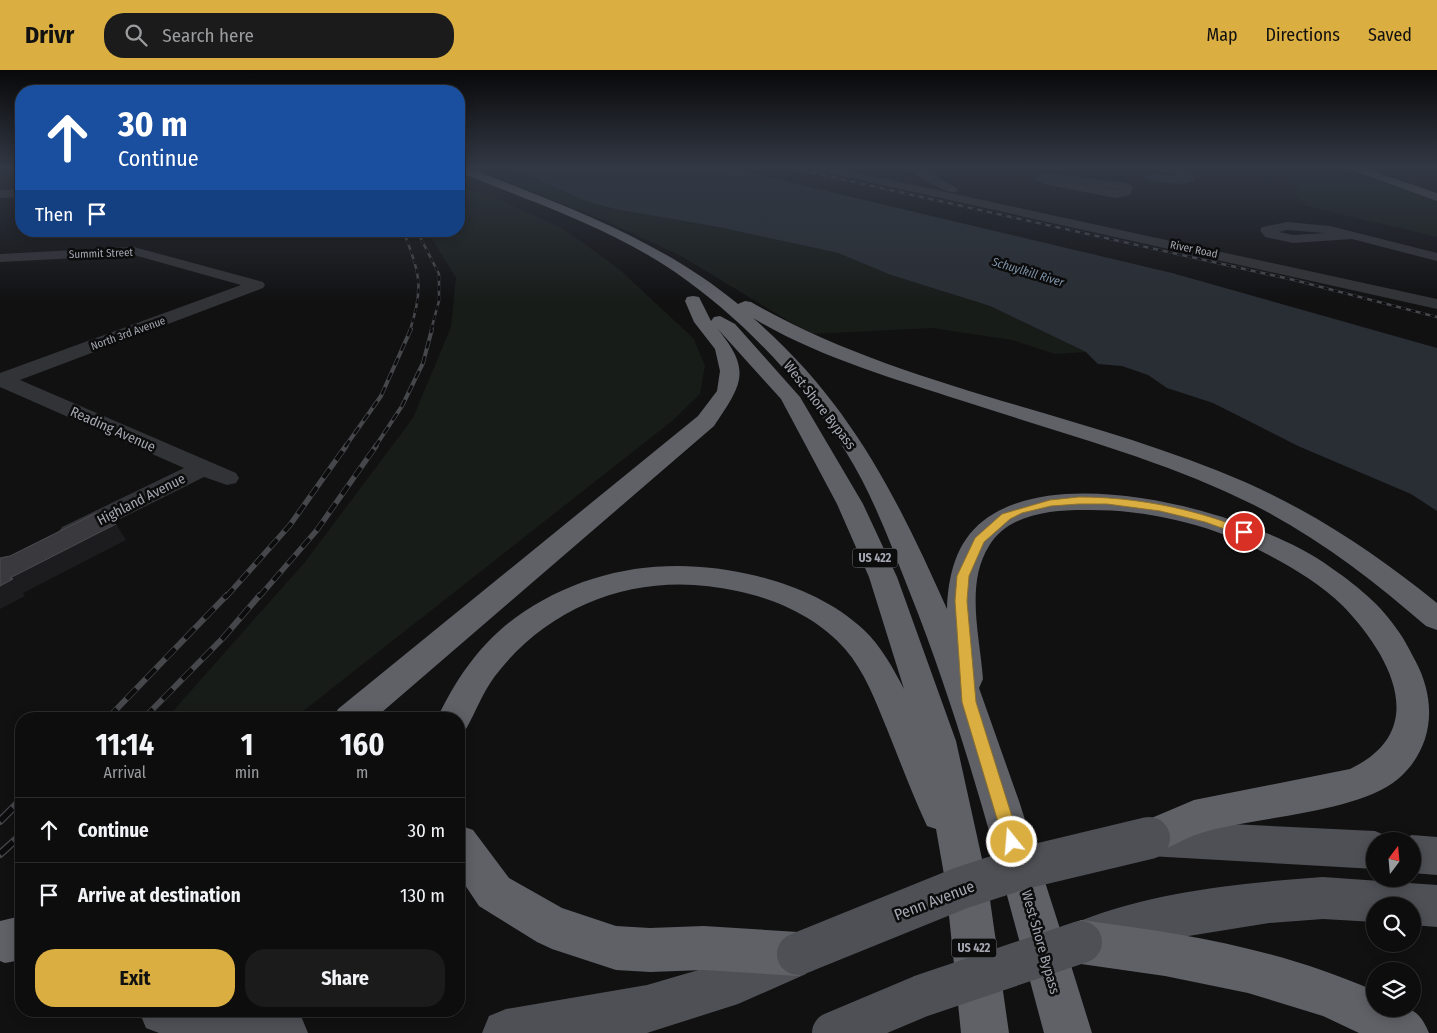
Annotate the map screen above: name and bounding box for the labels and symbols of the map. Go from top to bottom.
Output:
street label: River Road [1169,238,1219,261]
street label: Summit Street [69,246,134,261]
water label: Schuylkill River [989,254,1067,290]
street label: North 3rd Avenue [89,314,167,353]
street label: West Shore Bypass [780,358,859,453]
street label: Reading Avenue [68,403,158,456]
street label: Highland Avenue [94,470,188,529]
pin [1223,511,1265,553]
road number: US 422 [852,548,898,568]
position arrow [985,815,1037,867]
north arrow [1366,832,1421,888]
street label: Penn Avenue [891,876,977,924]
street label: West Shore Bypass [1018,888,1063,996]
road number: US 422 [952,938,996,958]

